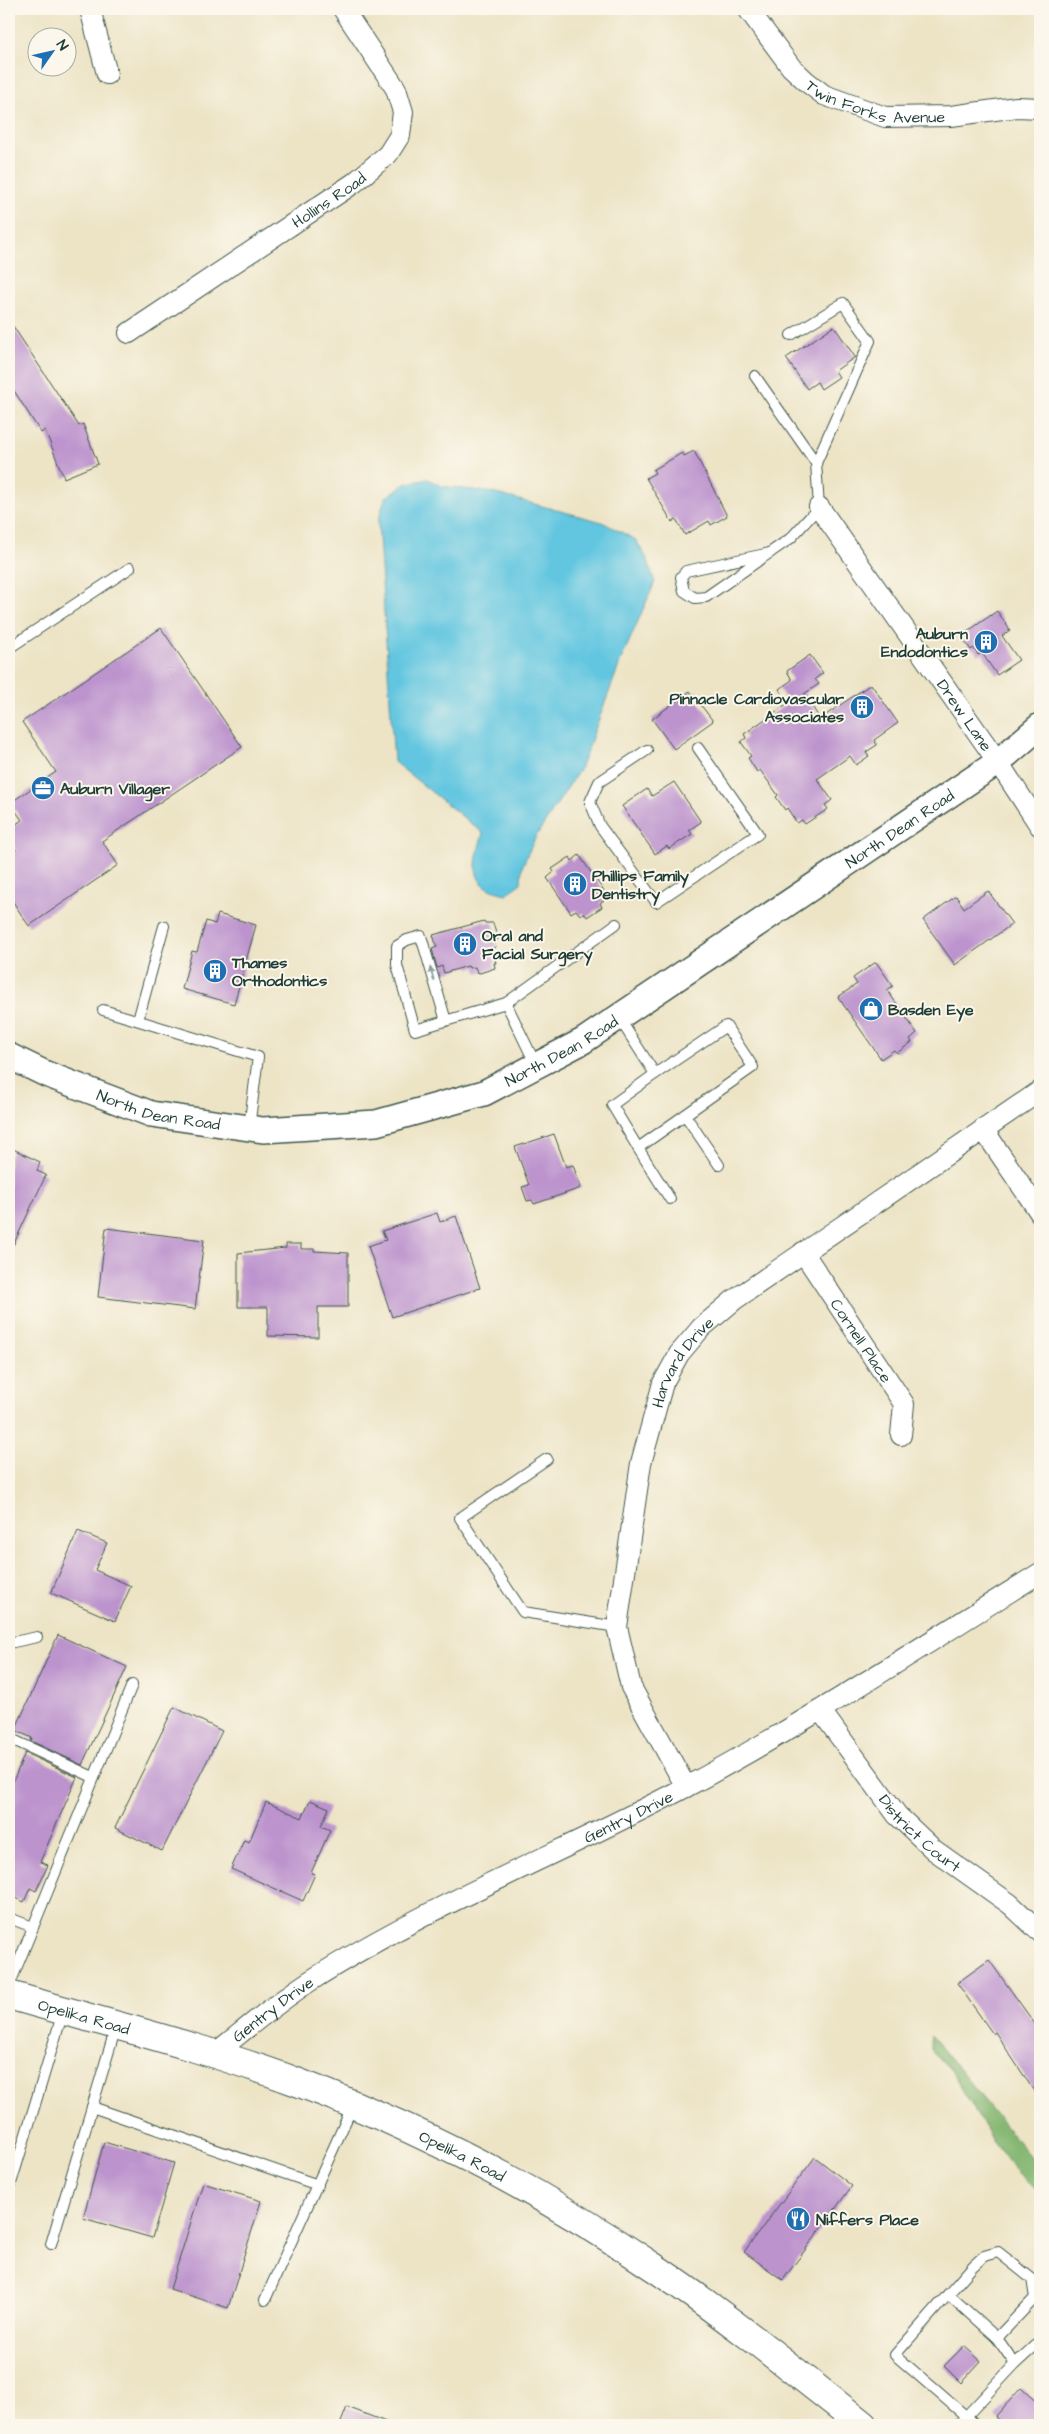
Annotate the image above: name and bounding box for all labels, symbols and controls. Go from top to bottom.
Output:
north arrow [28,28,78,78]
text: N [51,36,73,55]
street label: Twin Forks Avenue [801,75,946,129]
street label: Hollins Road [288,167,371,234]
place label: Auburn Endodontics [881,623,968,663]
building icon: Auburn Endodontics [973,629,999,655]
street label: Drew Lane [931,675,997,756]
place label: Pinnacle Cardiovascular Associates [669,688,844,728]
building icon: Pinnacle Cardiovascular Associates [849,694,875,720]
office icon: Auburn Villager [30,775,56,801]
place label: Auburn Villager [60,778,170,802]
street label: North Dean Road [841,785,959,874]
place label: Phillips Family Dentistry [592,865,689,906]
building icon: Phillips Family Dentistry [562,871,588,897]
place label: Oral and Facial Surgery [482,925,593,967]
building icon: Oral and Facial Surgery [452,931,478,957]
place label: Thames Orthodontics [231,952,327,992]
building icon: Thames Orthodontics [202,958,228,984]
one-way arrow [427,966,435,981]
shop icon: Basden Eye [858,996,884,1022]
place label: Basden Eye [888,999,974,1022]
street label: North Dean Road [501,1011,623,1092]
street label: North Dean Road [93,1084,222,1136]
street label: Cornell Place [825,1294,897,1388]
street label: Harvard Drive [647,1312,719,1410]
street label: Gentry Drive [580,1786,677,1849]
street label: District Court [873,1790,965,1878]
street label: Gentry Drive [228,1971,318,2047]
street label: Opelika Road [35,1994,132,2041]
street label: Opelika Road [415,2125,509,2187]
restaurant icon: Niffers Place [785,2206,811,2232]
place label: Niffers Place [816,2209,919,2231]

